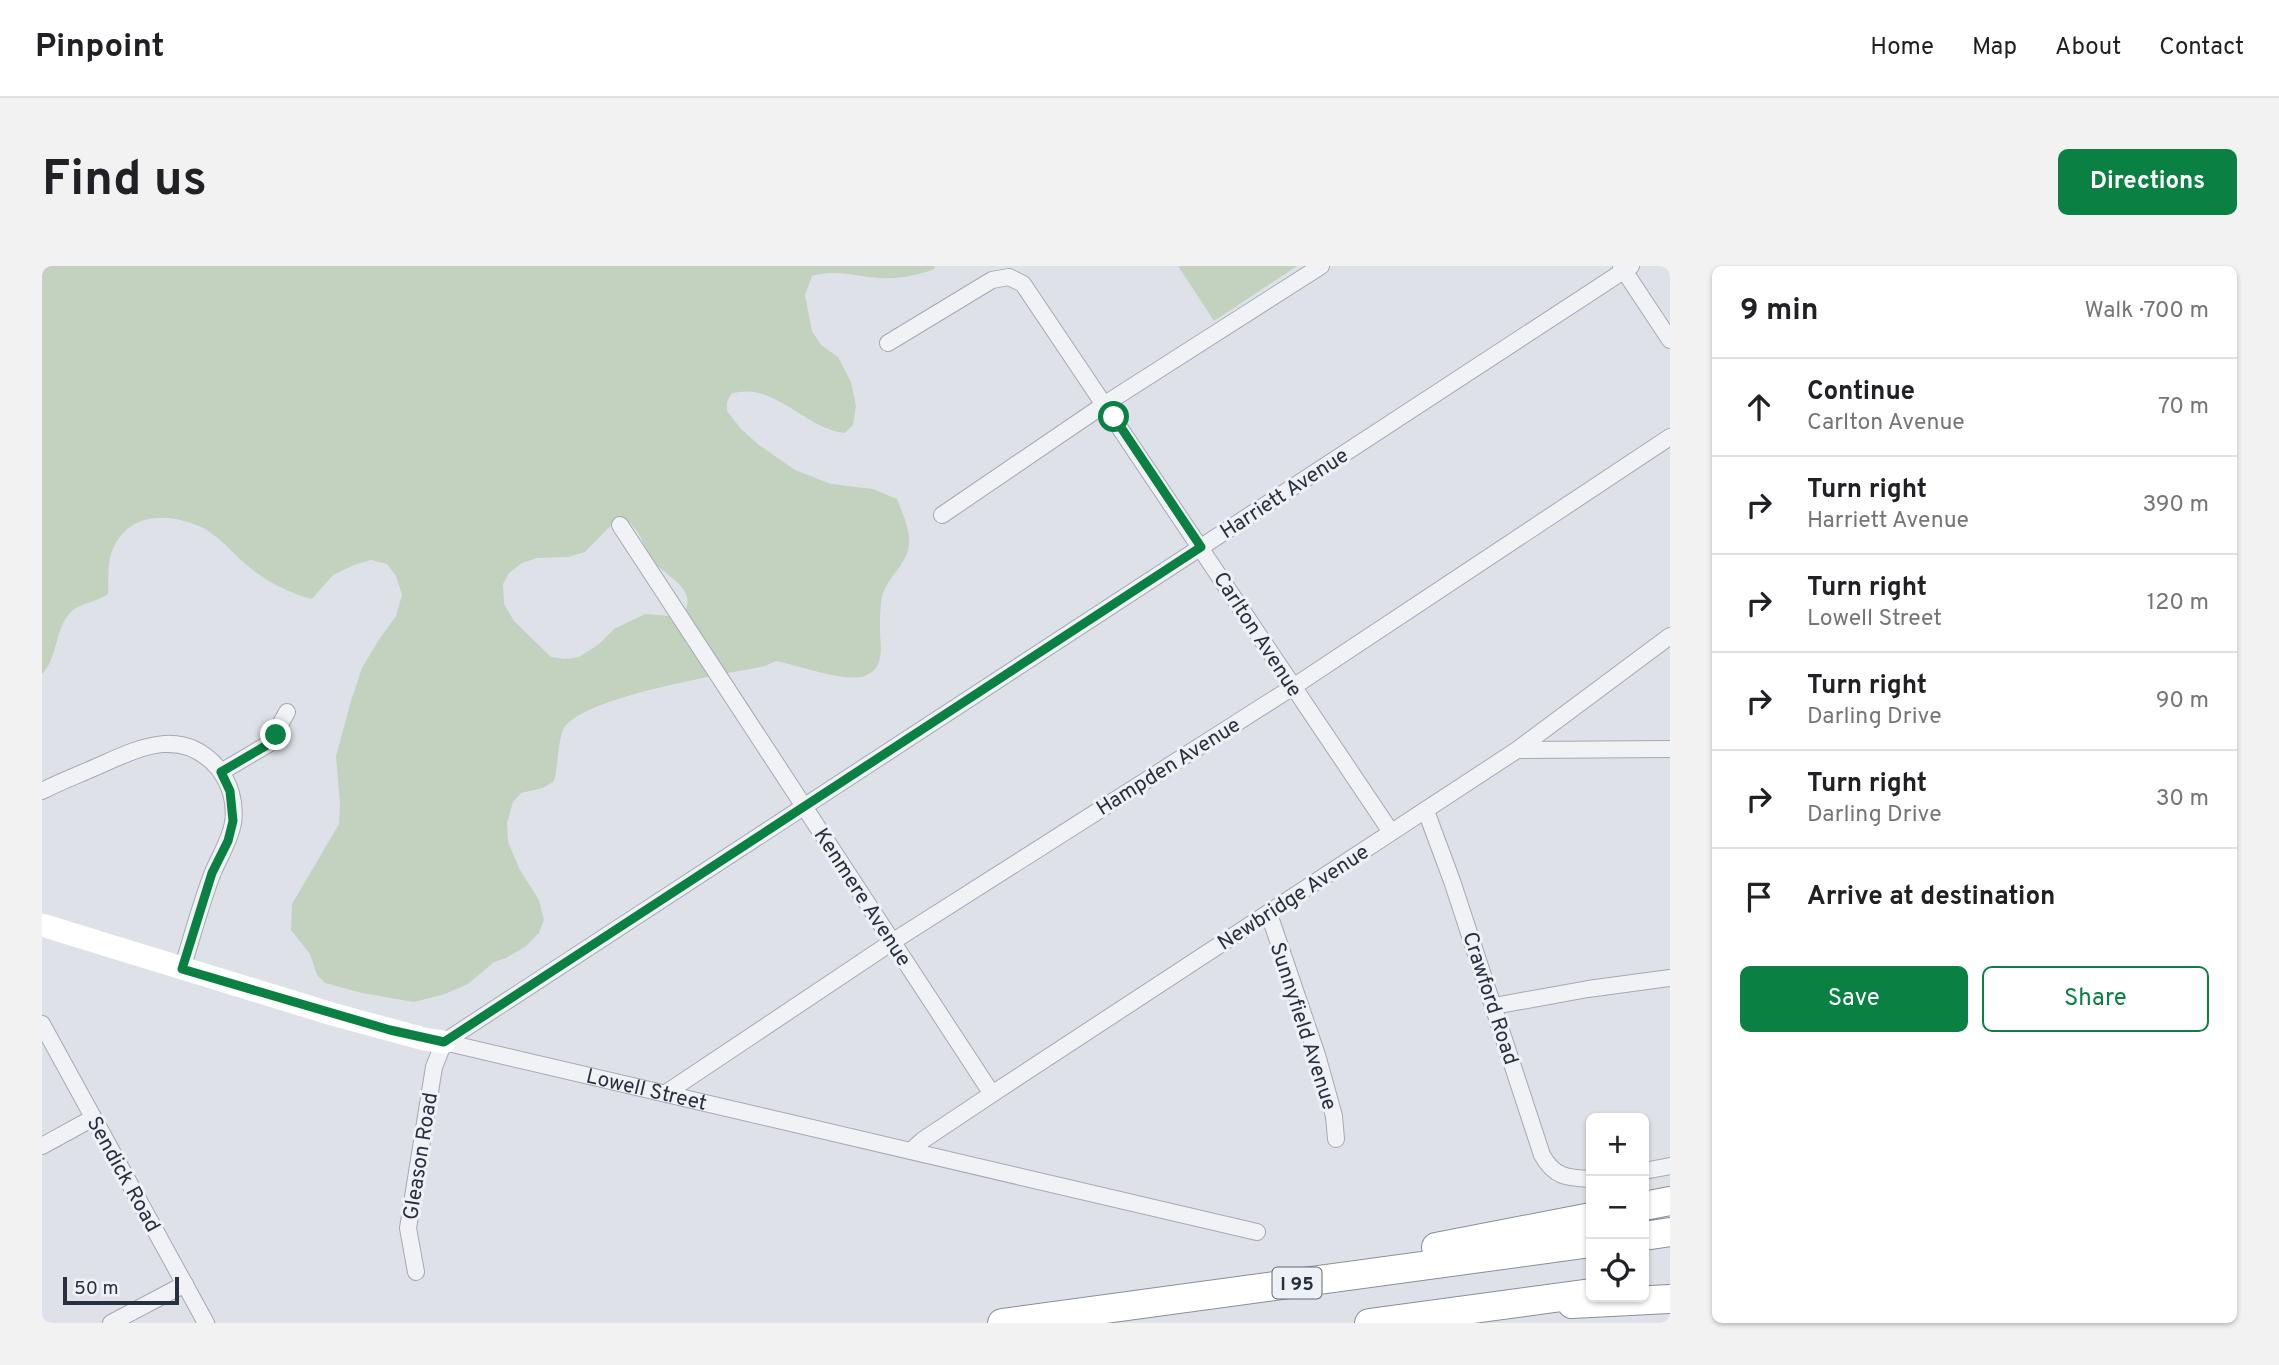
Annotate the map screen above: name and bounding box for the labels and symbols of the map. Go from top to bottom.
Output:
route start [1098,401,1129,432]
street label: Harriett Avenue [1215,443,1354,546]
street label: Carlton Avenue [1206,567,1307,703]
street label: Hampden Avenue [1092,712,1246,822]
route end [260,719,291,750]
street label: Kenmere Avenue [807,823,917,972]
street label: Newbridge Avenue [1213,839,1375,957]
street label: Crawford Road [1455,929,1524,1068]
street label: Sunnyfield Avenue [1263,939,1342,1114]
street label: Lowell Street [583,1064,709,1118]
street label: Gleason Road [398,1091,445,1222]
street label: Sendick Road [80,1112,166,1237]
road number: I 95 [1272,1267,1322,1298]
scale bar [63,1274,178,1306]

